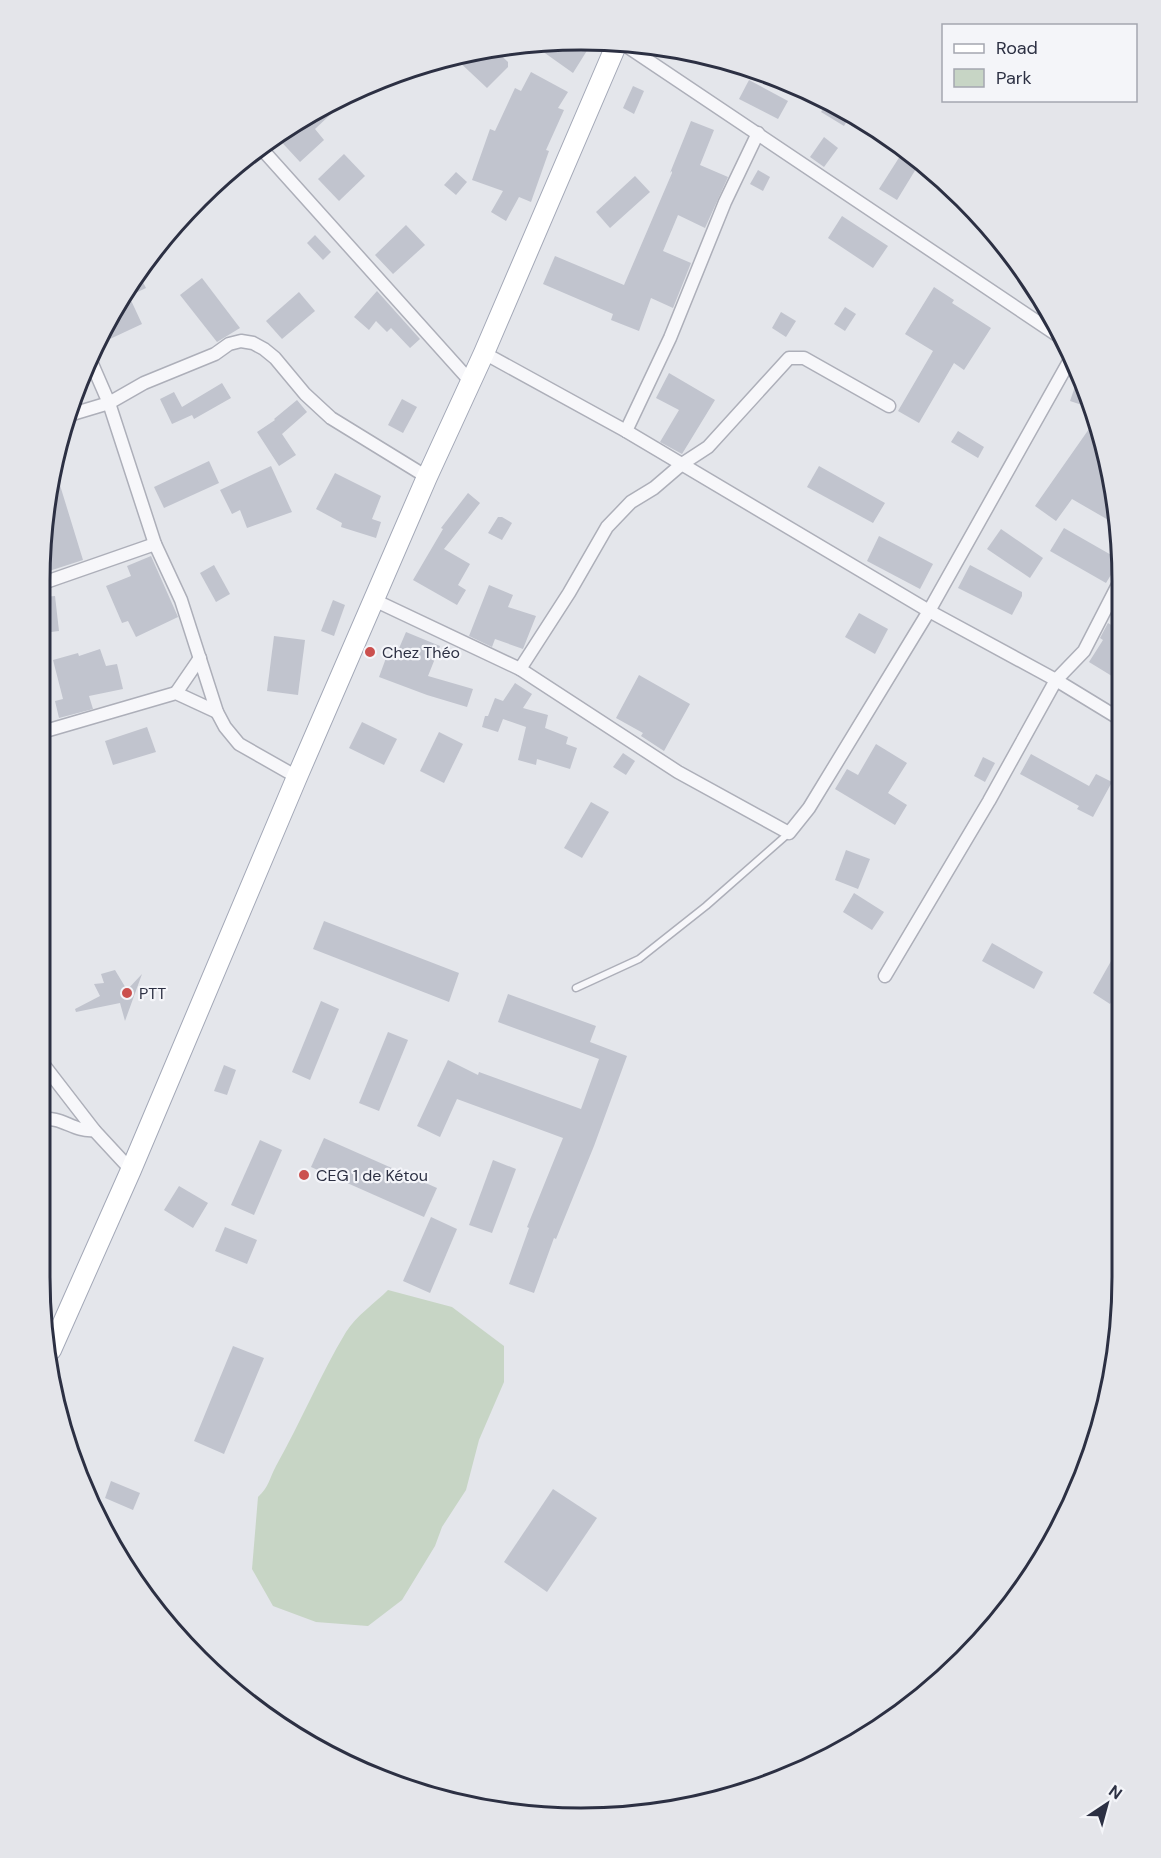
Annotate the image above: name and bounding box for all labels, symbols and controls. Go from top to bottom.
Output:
legend [942,24,1137,102]
text: Road [996,36,1038,60]
text: Park [996,66,1032,90]
place label: Chez Théo [382,642,460,663]
marker: Chez Théo [363,645,377,659]
place label: PTT [139,983,166,1004]
marker: PTT [120,986,134,1000]
place label: CEG 1 de Kétou [316,1165,428,1186]
marker: CEG 1 de Kétou [297,1168,311,1182]
north arrow [1077,1774,1137,1834]
text: N [1105,1780,1126,1804]

